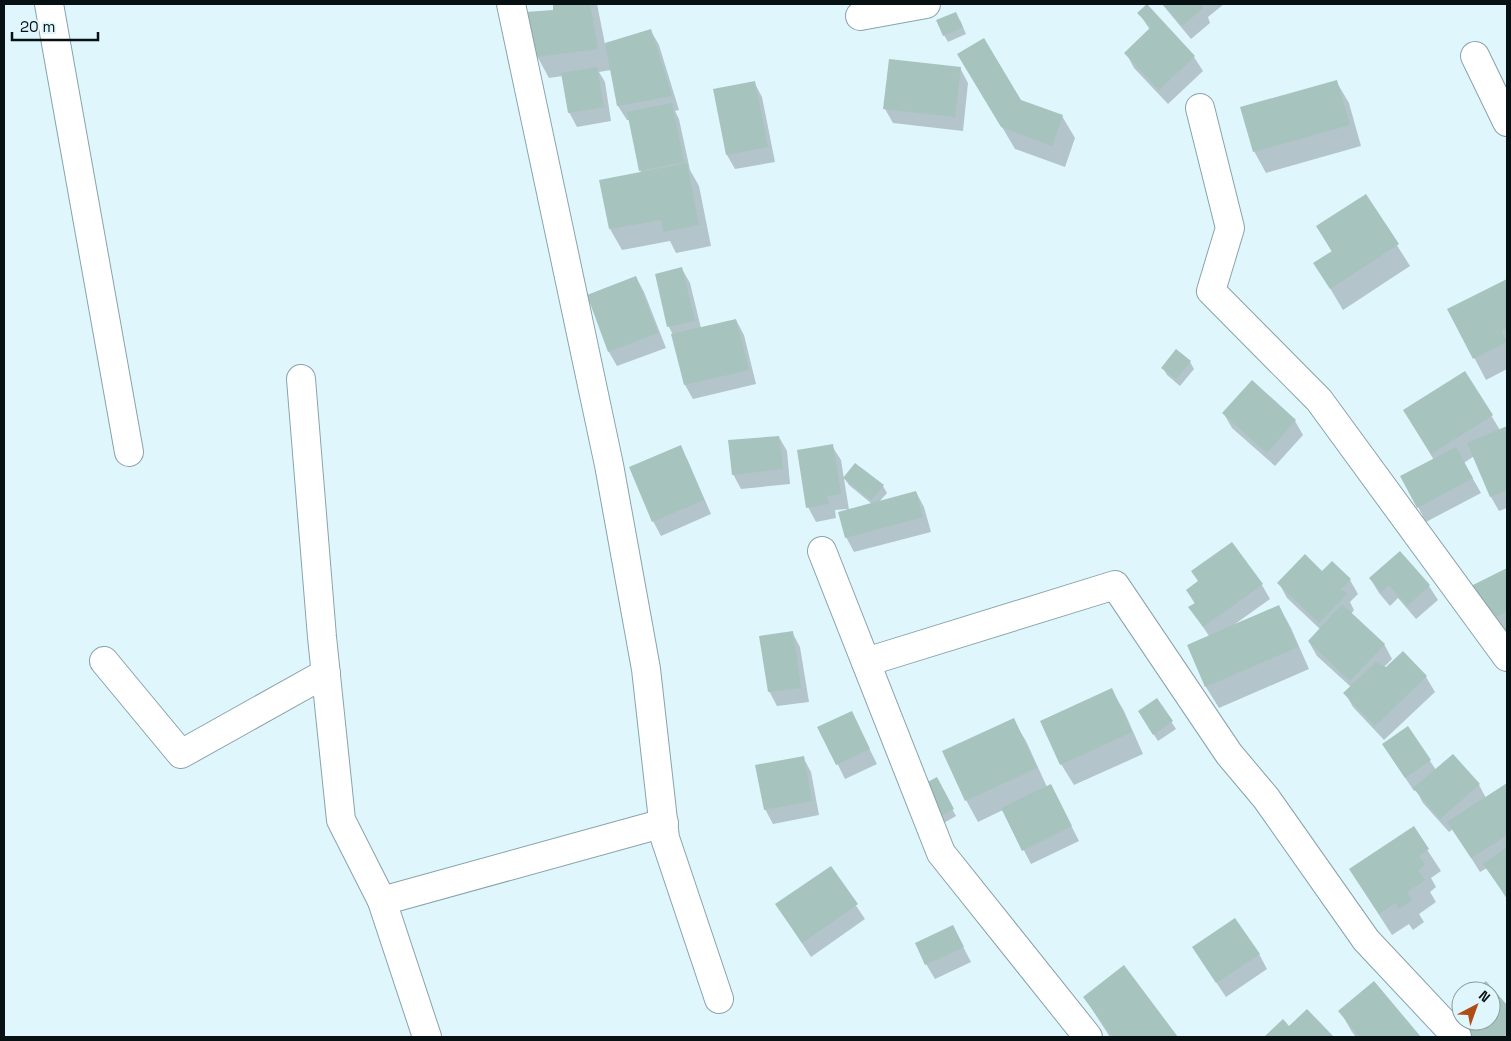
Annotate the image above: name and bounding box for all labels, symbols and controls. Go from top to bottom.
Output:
scale bar [12,10,99,42]
text: 20 m [20,17,55,36]
north arrow [1451,981,1501,1031]
text: N [1475,986,1494,1006]

